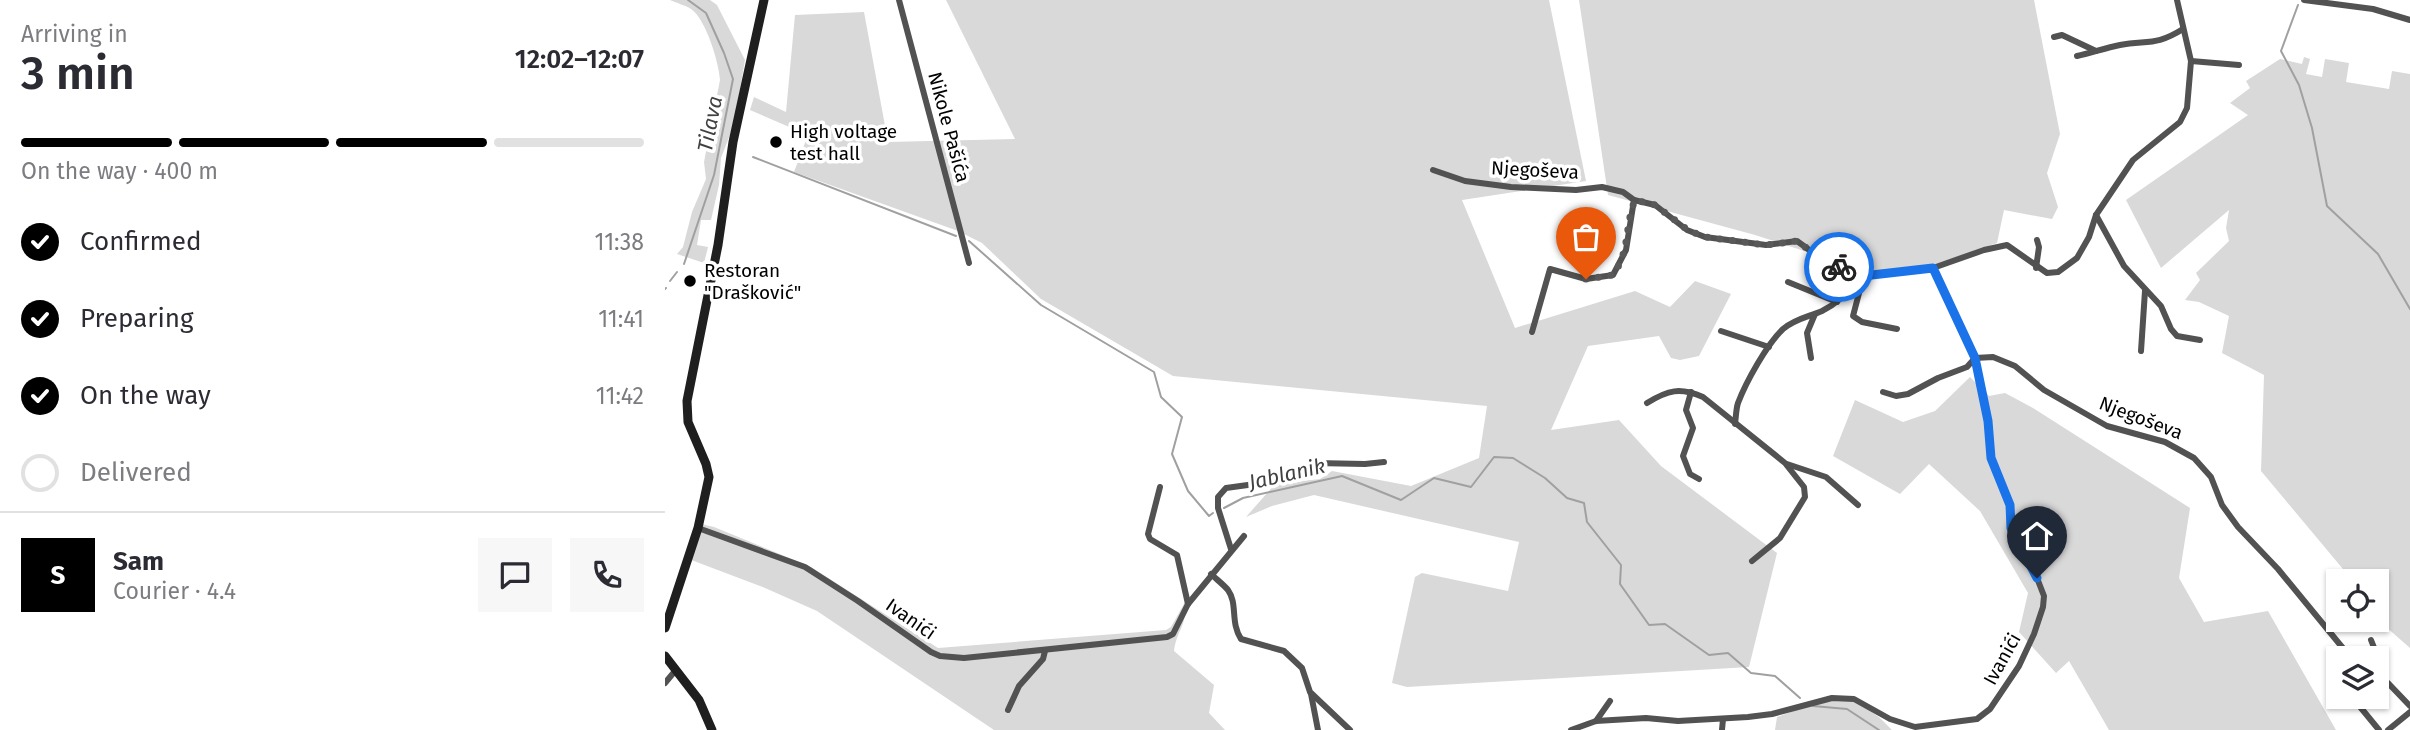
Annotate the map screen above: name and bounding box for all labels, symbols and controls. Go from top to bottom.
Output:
text: Arriving in [21,20,128,48]
text: 12:02–12:07 [515,44,644,75]
text: 3 min [21,46,135,101]
street label: Nikole Pašića [923,69,975,185]
water label: Tilava [692,94,728,154]
place label: High voltage test hall [790,120,897,165]
marker: High voltage test hall [768,134,784,150]
street label: Njegoševa [1491,156,1579,184]
text: On the way · 400 m [21,157,218,185]
pin [1556,207,1616,279]
icon: bag [1567,218,1605,256]
icon: check [21,223,59,261]
text: Confirmed [80,226,201,257]
text: 11:38 [595,228,644,256]
courier [1804,232,1874,302]
icon: bike [1820,248,1858,286]
place label: Restoran "Drašković" [704,259,801,304]
marker: Restoran "Drašković" [682,273,698,289]
icon: check [21,300,59,338]
text: Preparing [80,303,193,334]
text: 11:41 [598,305,644,333]
icon: check [21,377,59,415]
text: On the way [80,380,211,411]
text: 11:42 [596,382,644,410]
street label: Njegoševa [2096,392,2186,444]
water label: Jablanik [1245,453,1328,496]
text: Delivered [80,457,192,488]
pin [2007,506,2067,578]
icon: home [2018,517,2056,555]
button: chat [478,538,552,612]
button: phone [570,538,644,612]
text: Sam [113,546,164,577]
text: S [51,560,65,591]
map controls [2326,569,2389,709]
button: locate [2326,569,2389,632]
text: Courier · 4.4 [113,577,236,605]
street label: Ivanići [881,594,941,644]
street label: Ivanići [1978,629,2026,689]
button: layers [2326,646,2389,709]

